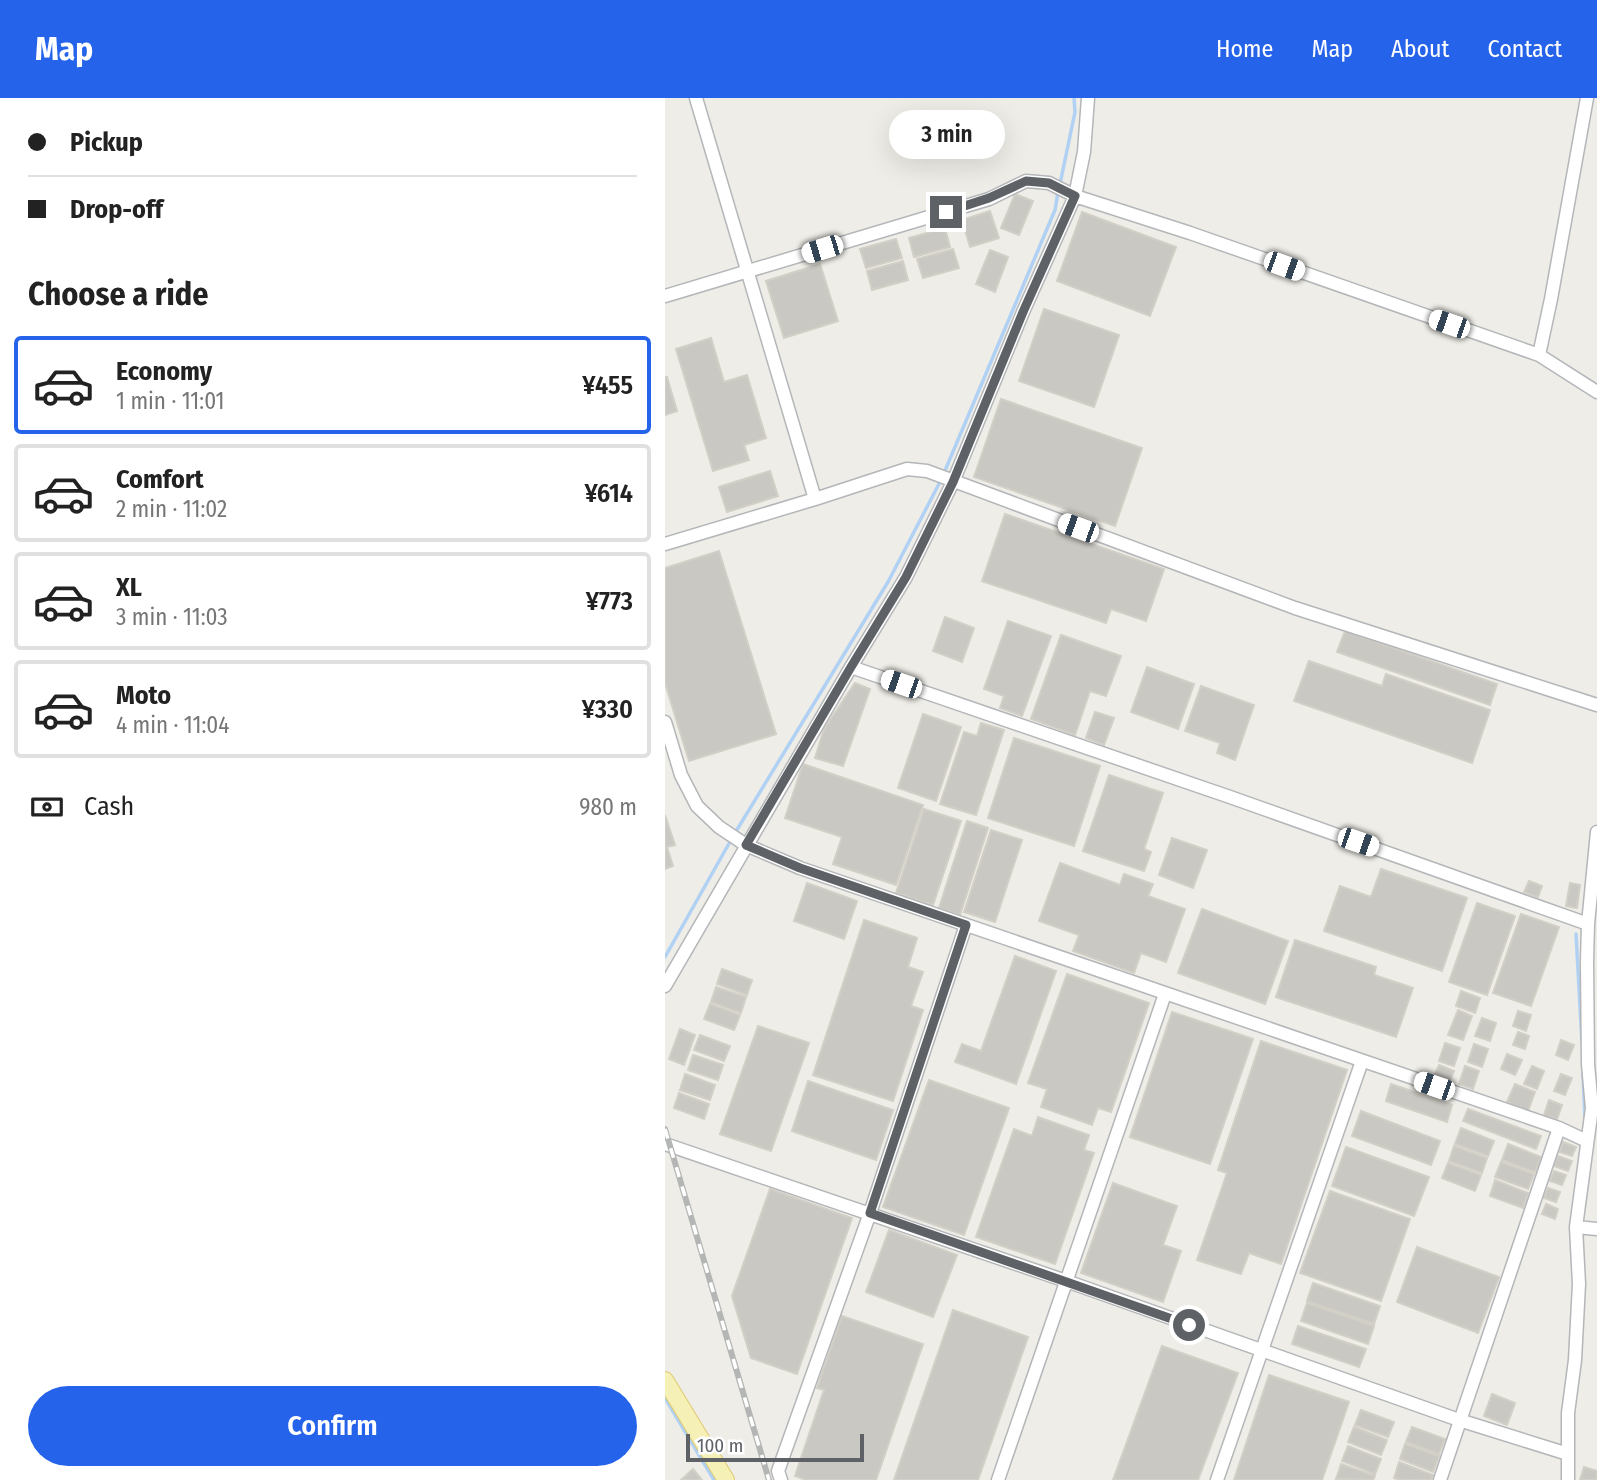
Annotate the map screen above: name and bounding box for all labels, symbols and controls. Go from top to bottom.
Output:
text: Map [35,29,93,69]
text: Home [1216,35,1273,63]
text: Map [1311,35,1353,63]
text: About [1391,35,1449,63]
text: Contact [1487,35,1562,63]
callout: 3 min [888,110,1004,159]
text: 3 min [921,120,973,148]
text: Pickup [70,127,143,158]
text: Drop-off [70,194,163,225]
route end [930,196,962,228]
car [799,233,846,265]
car [1261,249,1308,283]
text: Choose a ride [28,275,209,313]
car [1426,307,1473,341]
icon: car [32,354,95,417]
text: Economy [116,356,212,387]
text: ¥455 [582,370,633,401]
text: 1 min · 11:01 [116,387,225,415]
icon: car [32,462,95,525]
text: Comfort [116,464,204,495]
text: ¥614 [584,478,633,509]
text: 2 min · 11:02 [116,495,227,523]
car [1055,511,1102,545]
icon: car [32,570,95,633]
text: XL [116,572,142,603]
text: ¥773 [586,586,633,617]
text: 3 min · 11:03 [116,603,228,631]
car [878,667,925,701]
icon: car [32,678,95,741]
text: Moto [116,680,171,711]
text: ¥330 [582,694,633,725]
text: 4 min · 11:04 [116,711,229,739]
icon: cash [28,788,66,826]
text: Cash [84,791,134,822]
text: 980 m [579,793,637,821]
car [1335,825,1382,859]
car [1411,1069,1458,1103]
route start [1173,1309,1205,1341]
button: Confirm [28,1386,637,1466]
scale bar [686,1431,865,1463]
text: 100 m [697,1434,743,1457]

